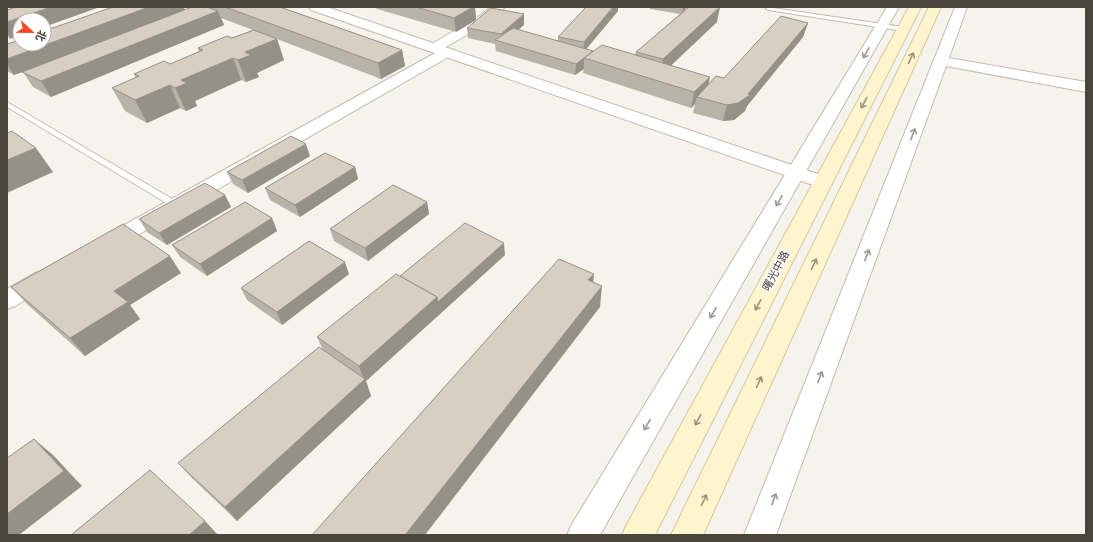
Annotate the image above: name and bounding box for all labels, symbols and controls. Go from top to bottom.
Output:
north arrow [12,12,52,52]
text: 北 [33,28,49,43]
one-way arrow [862,47,870,59]
one-way arrow [908,52,915,64]
one-way arrow [860,97,868,109]
one-way arrow [909,128,917,140]
one-way arrow [775,195,783,206]
street label: 曙光中路 [760,249,792,293]
one-way arrow [863,250,871,262]
one-way arrow [811,258,818,270]
one-way arrow [754,299,762,311]
one-way arrow [709,307,717,319]
one-way arrow [817,371,825,383]
one-way arrow [756,376,763,388]
one-way arrow [694,414,701,426]
one-way arrow [643,419,651,431]
one-way arrow [771,493,779,505]
one-way arrow [701,494,708,506]

